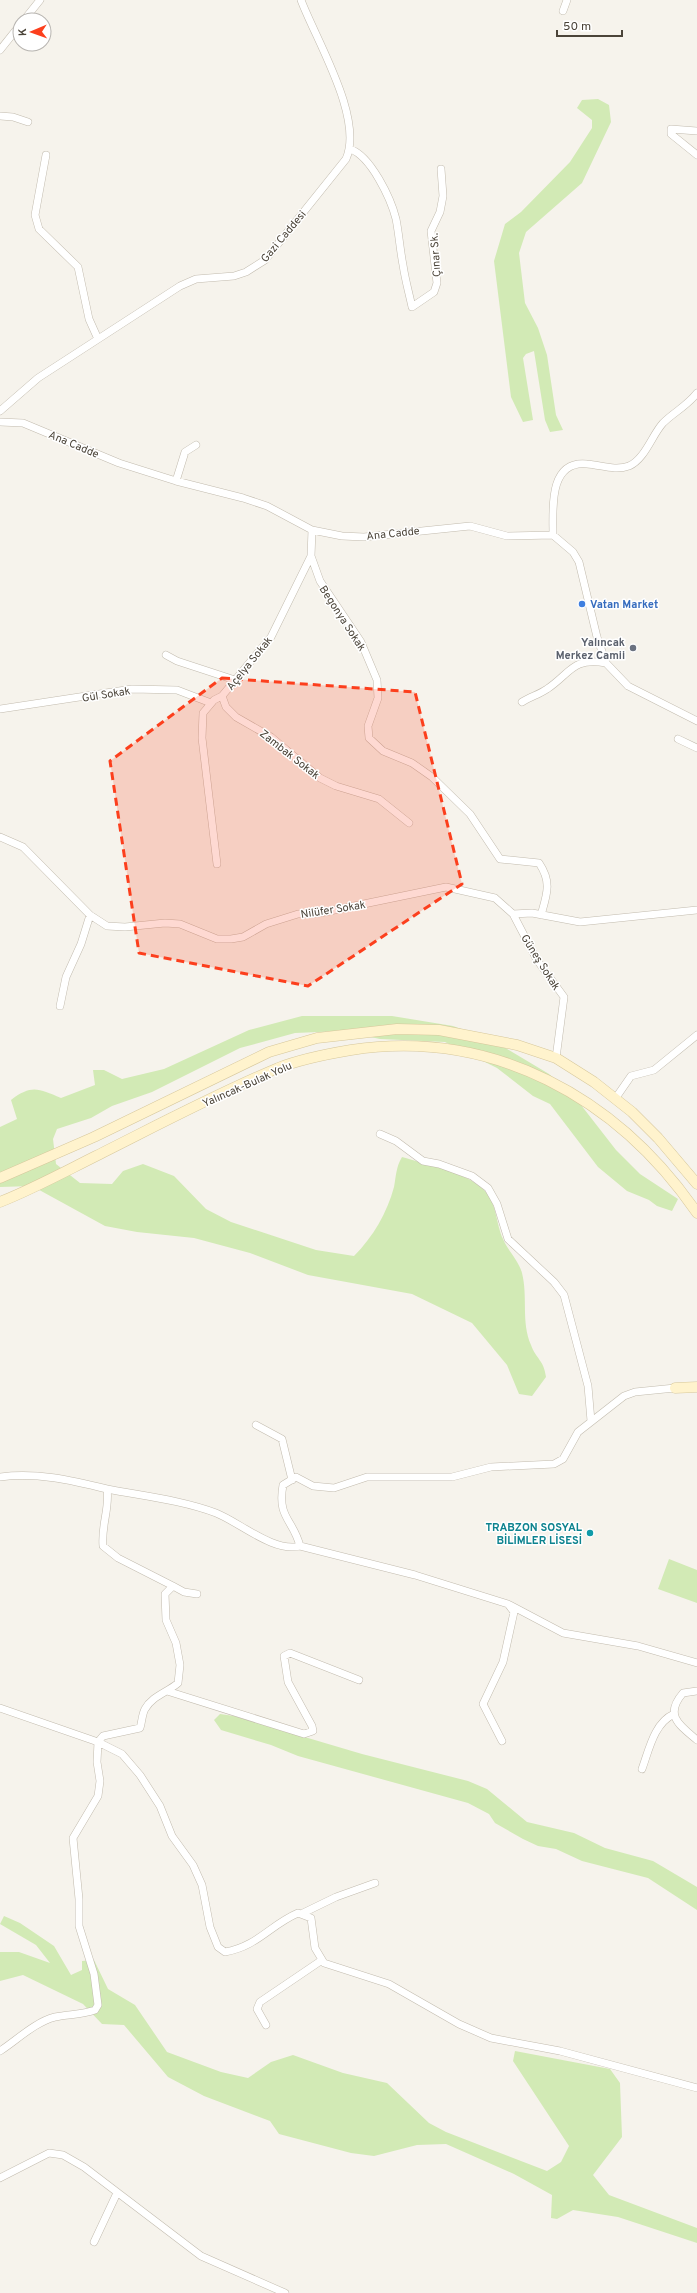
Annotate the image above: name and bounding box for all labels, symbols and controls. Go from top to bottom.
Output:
north arrow [12,12,52,52]
scale bar [557,12,622,38]
text: 50 m [563,19,591,35]
text: K [16,28,30,36]
street label: Gazi Caddesi [258,208,310,265]
street label: Çınar Sk. [427,232,445,277]
street label: Ana Cadde [46,428,101,462]
street label: Ana Cadde [366,524,420,544]
street label: Begonya Sokak [316,583,369,654]
place label: Vatan Market [590,598,658,612]
marker: Vatan Market [577,599,587,609]
street label: Açelya Sokak [224,634,276,693]
place label: Yalıncak Merkez Camii [556,636,625,663]
marker: Yalıncak Merkez Camii [628,643,638,653]
street label: Gül Sokak [81,684,132,706]
street label: Zambak Sokak [256,727,322,783]
street label: Nilüfer Sokak [300,898,367,922]
street label: Güneş Sokak [517,932,563,993]
street label: Yalıncak-Bulak Yolu [200,1059,294,1111]
place label: TRABZON SOSYAL BİLİMLER LİSESİ [485,1521,583,1548]
marker: TRABZON SOSYAL BİLİMLER LİSESİ [585,1528,595,1538]

